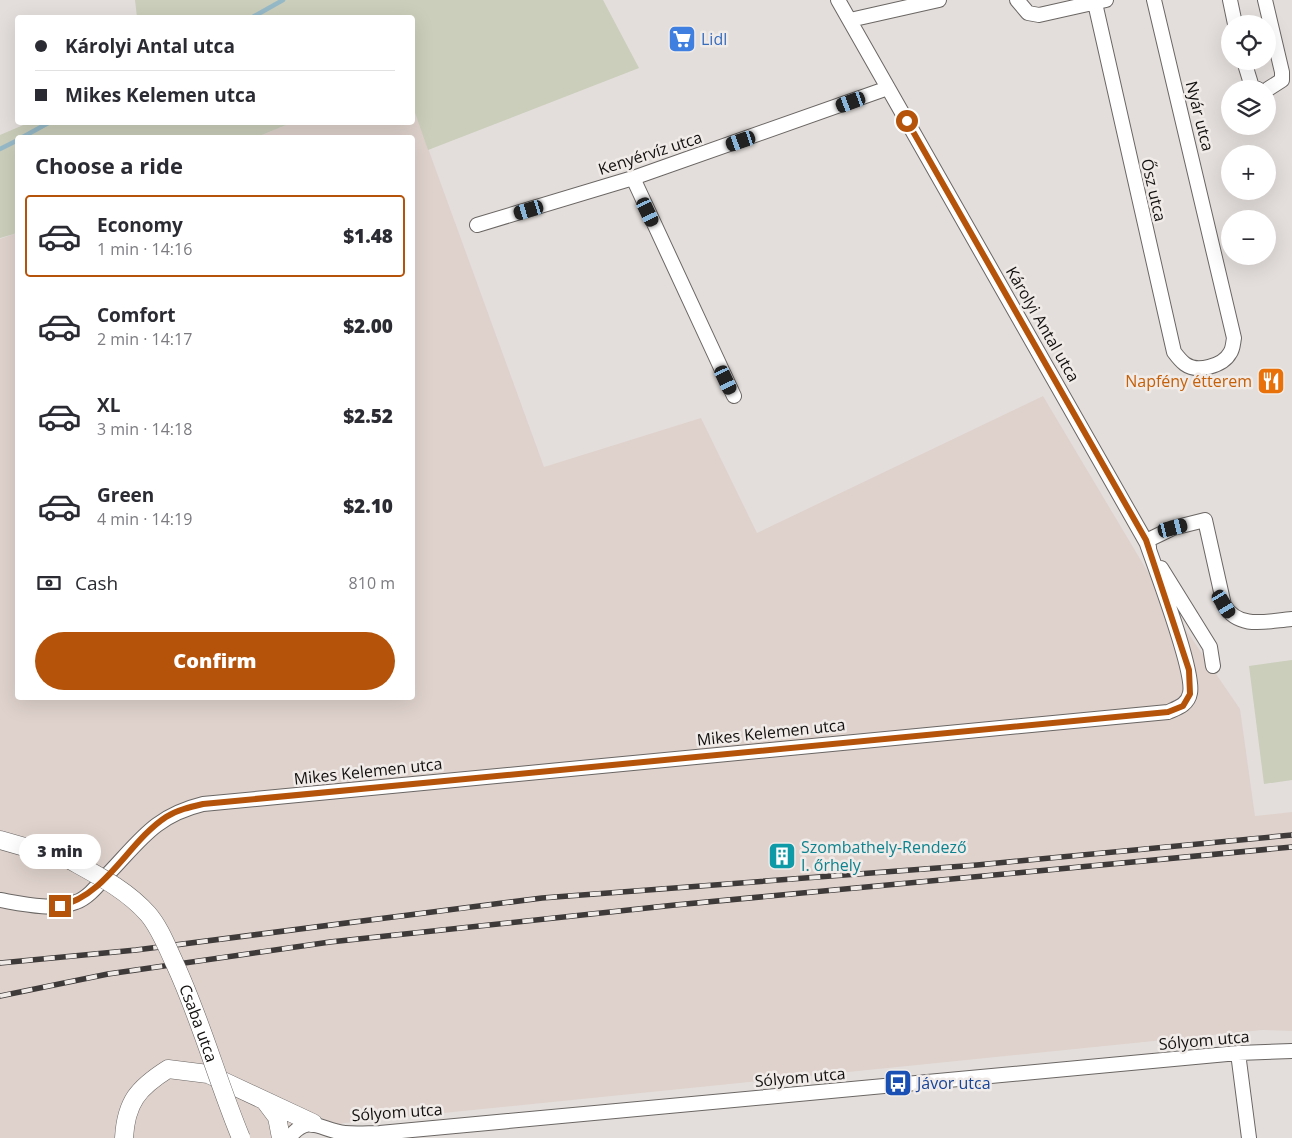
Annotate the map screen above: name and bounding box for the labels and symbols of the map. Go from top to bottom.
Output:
supermarket icon: Lidl [667,24,697,54]
place label: Lidl [701,28,727,50]
street label: Nyár utca [1181,79,1219,153]
car [834,90,867,114]
route start [896,110,918,132]
street label: Kenyérvíz utca [595,126,705,180]
car [724,129,757,153]
street label: Ősz utca [1136,156,1172,224]
car [634,195,661,229]
car [512,198,545,222]
street label: Károlyi Antal utca [1001,262,1085,386]
car [712,363,739,397]
restaurant icon: Napfény étterem [1256,366,1286,396]
place label: Napfény étterem [1125,370,1252,392]
car [1156,517,1189,539]
car [1209,587,1238,621]
street label: Mikes Kelemen utca [696,713,846,751]
street label: Mikes Kelemen utca [293,752,443,790]
callout: 3 min [19,834,101,868]
place label: Szombathely-Rendező I. őrhely [801,836,967,876]
building icon: Szombathely-Rendező I. őrhely [767,841,797,871]
route end [49,895,71,917]
street label: Csaba utca [174,981,223,1065]
street label: Sólyom utca [1158,1025,1250,1055]
street label: Sólyom utca [754,1062,846,1092]
bus stop icon: Jávor utca [883,1068,913,1098]
place label: Jávor utca [915,1072,991,1094]
street label: Sólyom utca [351,1098,443,1126]

